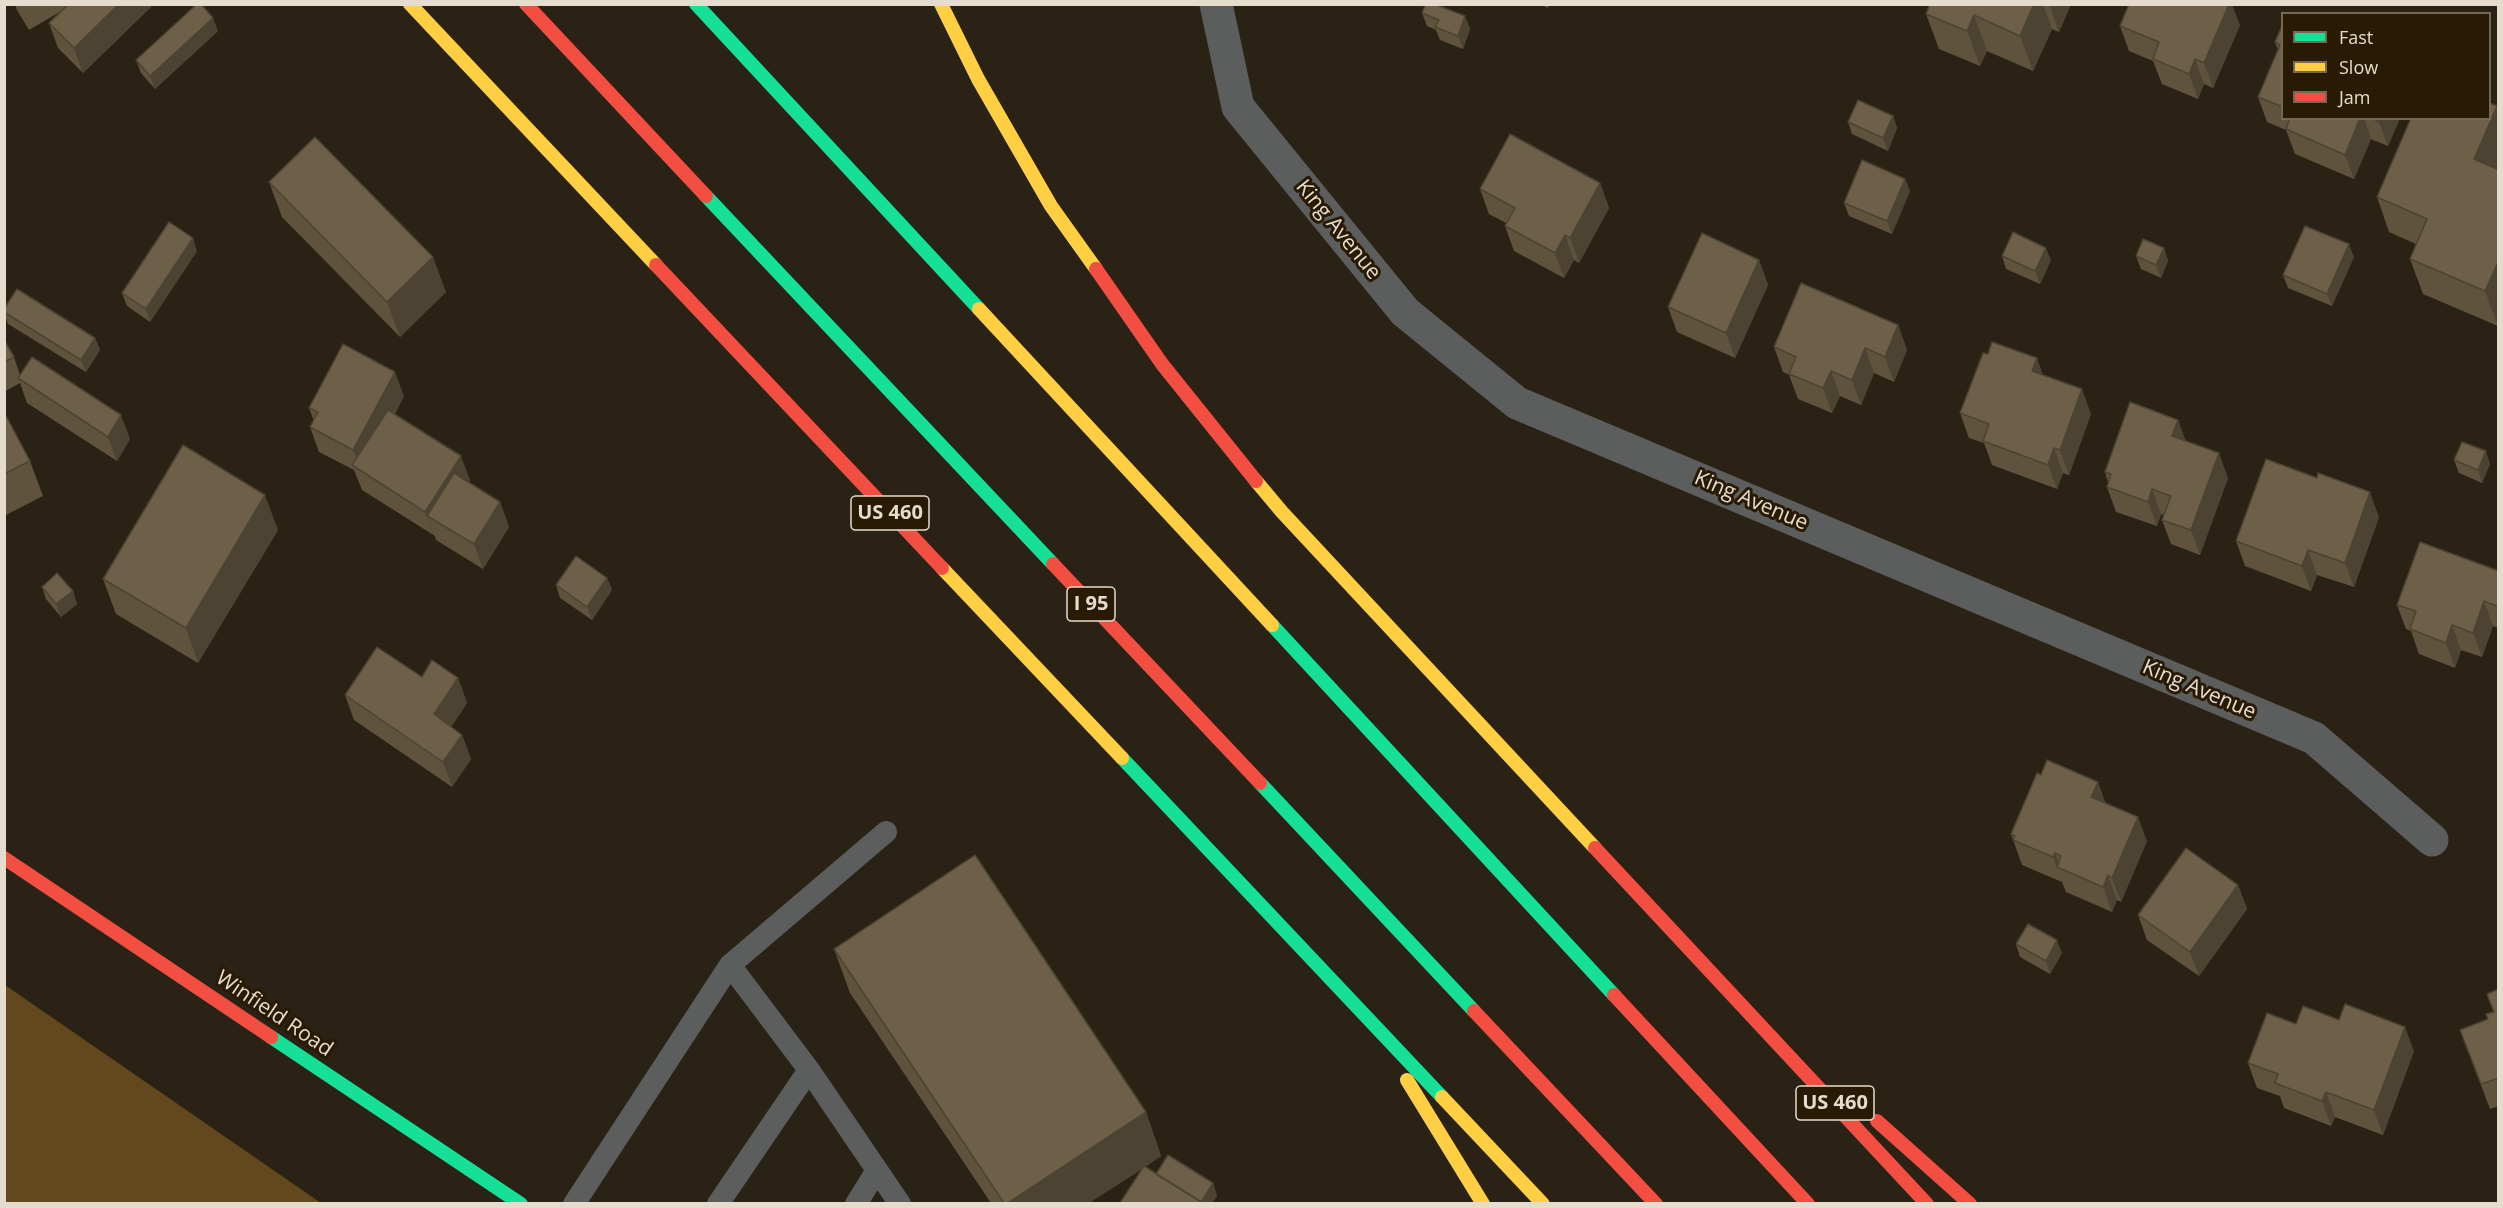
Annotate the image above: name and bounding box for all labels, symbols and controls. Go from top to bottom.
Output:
legend [2281,12,2491,120]
text: Fast [2339,25,2373,49]
text: Slow [2339,55,2378,79]
text: Jam [2339,85,2371,109]
street label: King Avenue [1290,175,1386,285]
street label: King Avenue [1690,466,1812,536]
road number: US 460 [851,496,929,530]
road number: I 95 [1067,587,1115,621]
street label: King Avenue [2138,655,2260,725]
street label: Winfield Road [211,966,337,1062]
road number: US 460 [1796,1086,1874,1120]

